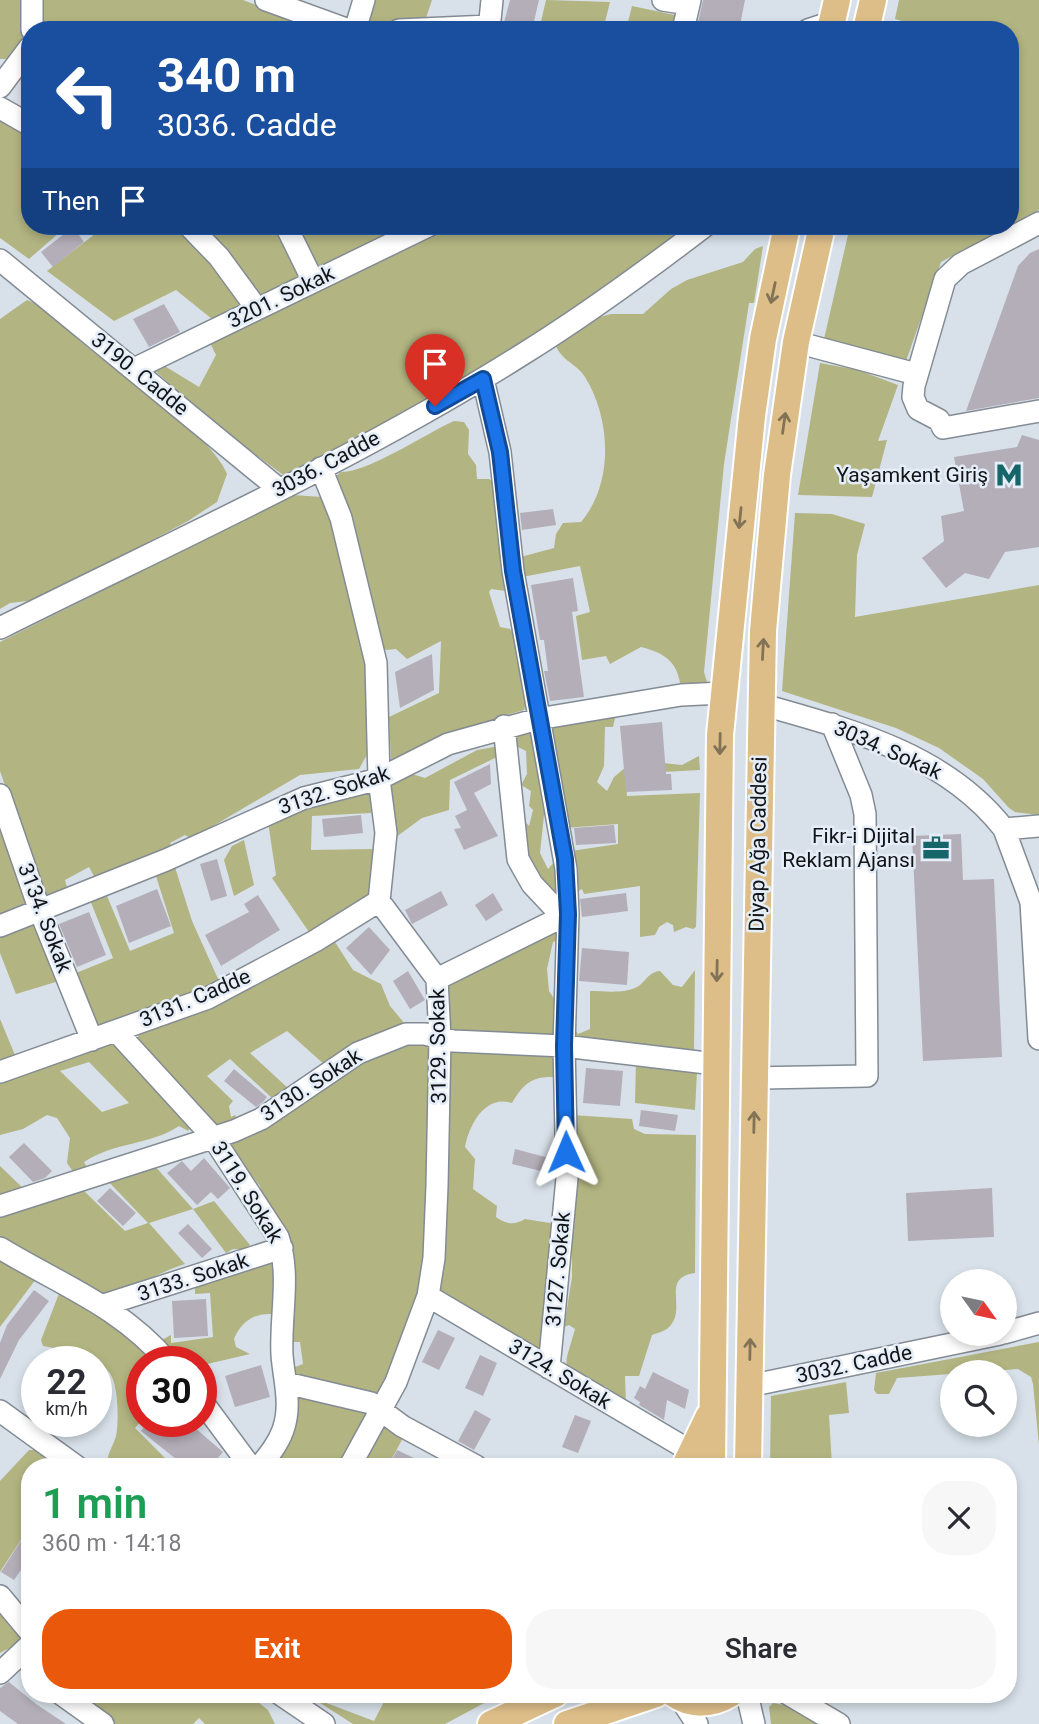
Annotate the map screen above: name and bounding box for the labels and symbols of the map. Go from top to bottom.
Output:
street label: 3201. Sokak [224,261,338,333]
one-way arrow [765,281,779,304]
street label: 3190. Cadde [87,328,193,420]
pin [405,334,465,406]
one-way arrow [778,412,791,435]
street label: 3036. Cadde [268,426,384,502]
metro station icon: Yaşamkent Giriş [994,460,1024,490]
place label: Yaşamkent Giriş [836,463,988,487]
one-way arrow [733,506,746,528]
one-way arrow [756,638,769,661]
street label: 3034. Sokak [831,716,946,785]
one-way arrow [713,732,726,755]
street label: Diyap Ağa Caddesi [744,756,772,932]
street label: 3132. Sokak [276,761,393,819]
place label: Fikr-i Dijital Reklam Ajansı [782,824,915,872]
office icon: Fikr-i Dijital Reklam Ajansı [921,833,951,863]
street label: 3134. Sokak [13,860,77,976]
one-way arrow [710,960,724,983]
street label: 3131. Cadde [136,964,254,1032]
street label: 3129. Sokak [425,988,451,1104]
street label: 3130. Sokak [256,1043,366,1126]
one-way arrow [747,1111,761,1134]
position arrow [529,1115,603,1189]
street label: 3119. Sokak [206,1137,288,1247]
street label: 3127. Sokak [541,1210,575,1327]
street label: 3133. Sokak [135,1248,252,1306]
north arrow [940,1269,1017,1346]
street label: 3124. Sokak [504,1334,616,1414]
one-way arrow [743,1338,757,1361]
street label: 3032. Cadde [794,1340,914,1388]
speed limit sign: 30 [126,1346,217,1437]

